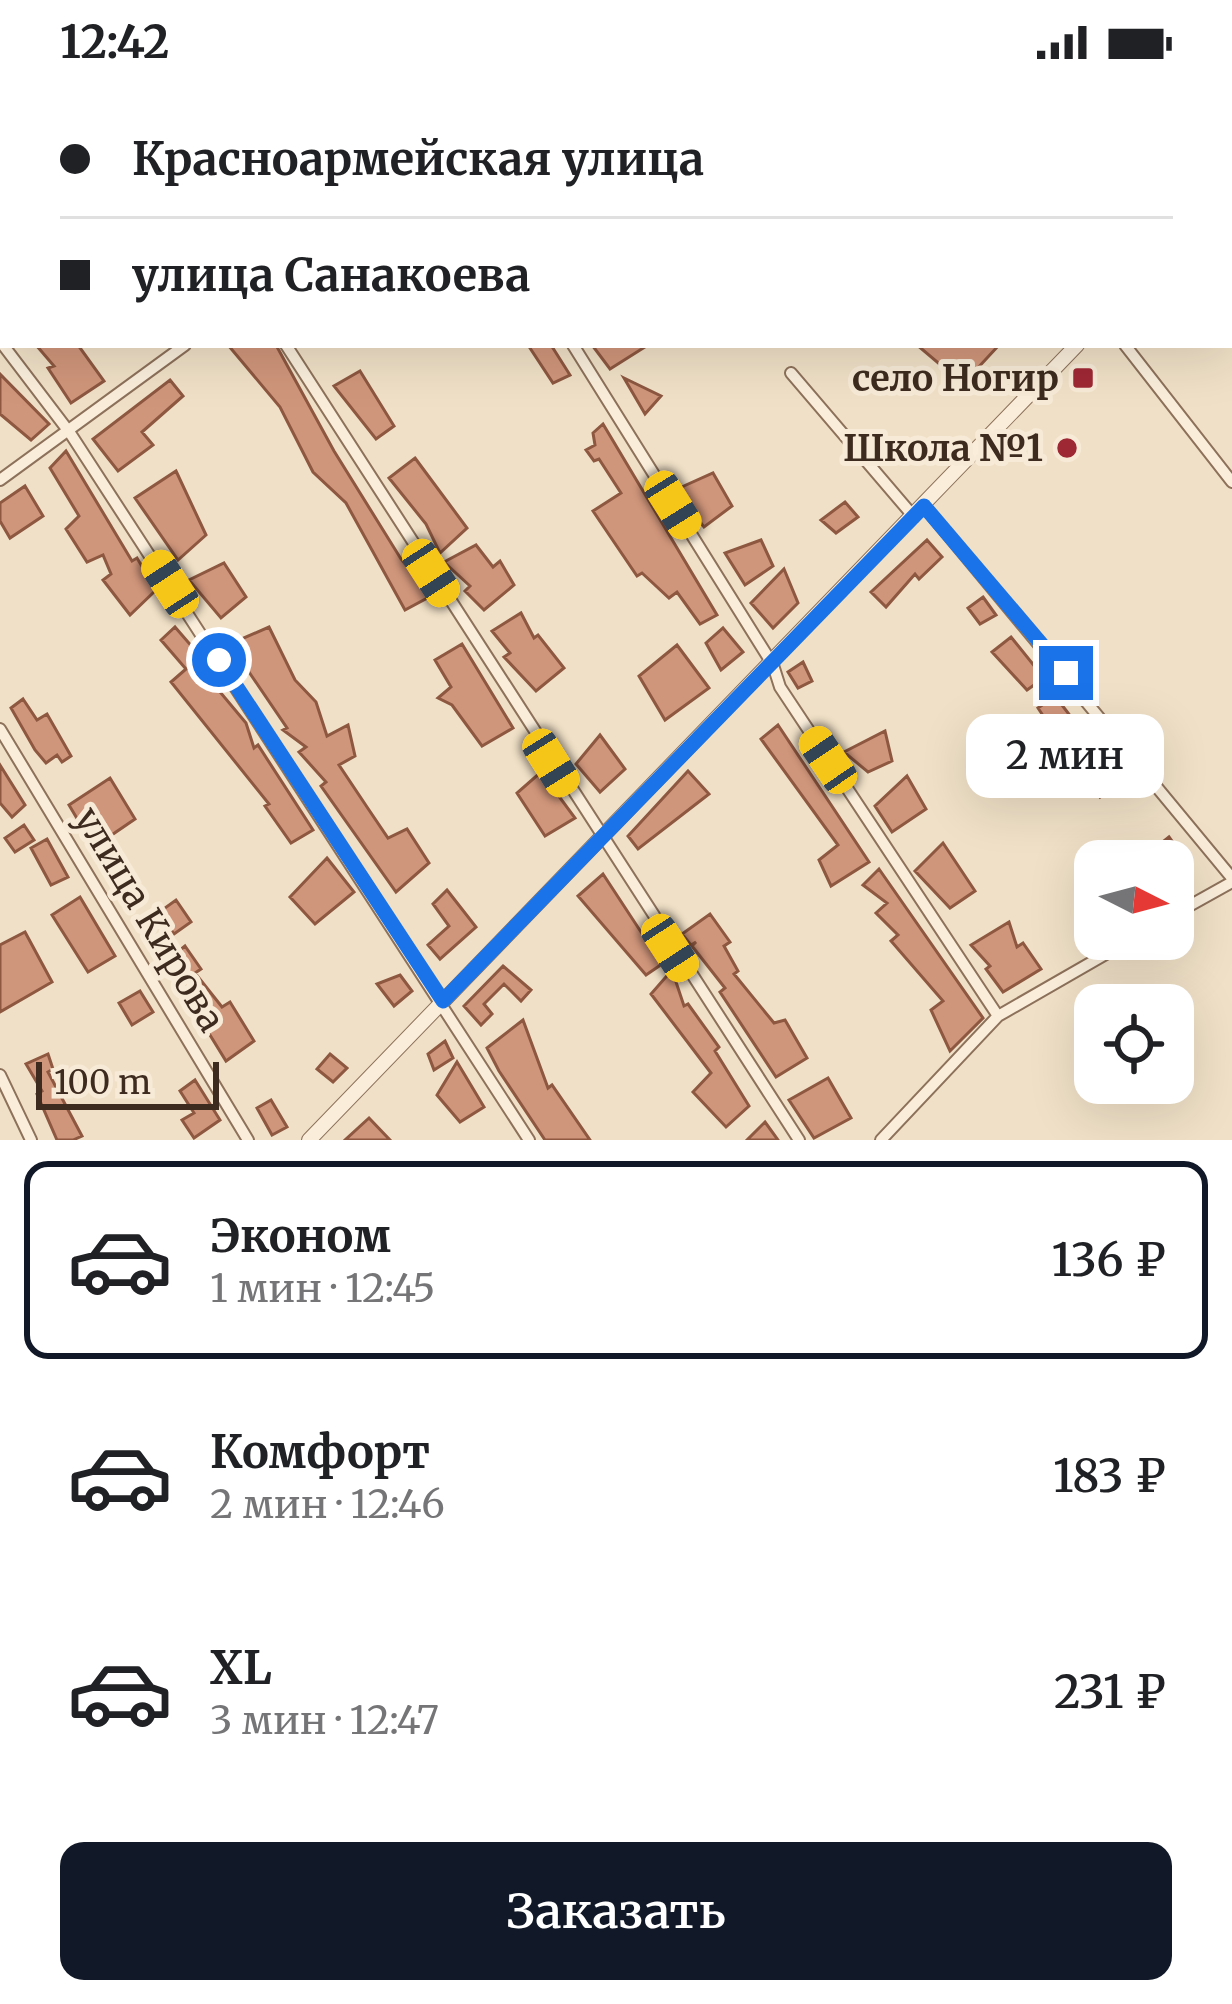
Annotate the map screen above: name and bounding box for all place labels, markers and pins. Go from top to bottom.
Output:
place label: село Ногир [852,356,1059,401]
marker: село Ногир [1070,365,1096,391]
place label: Школа №1 [843,426,1043,471]
marker: Школа №1 [1054,435,1080,461]

